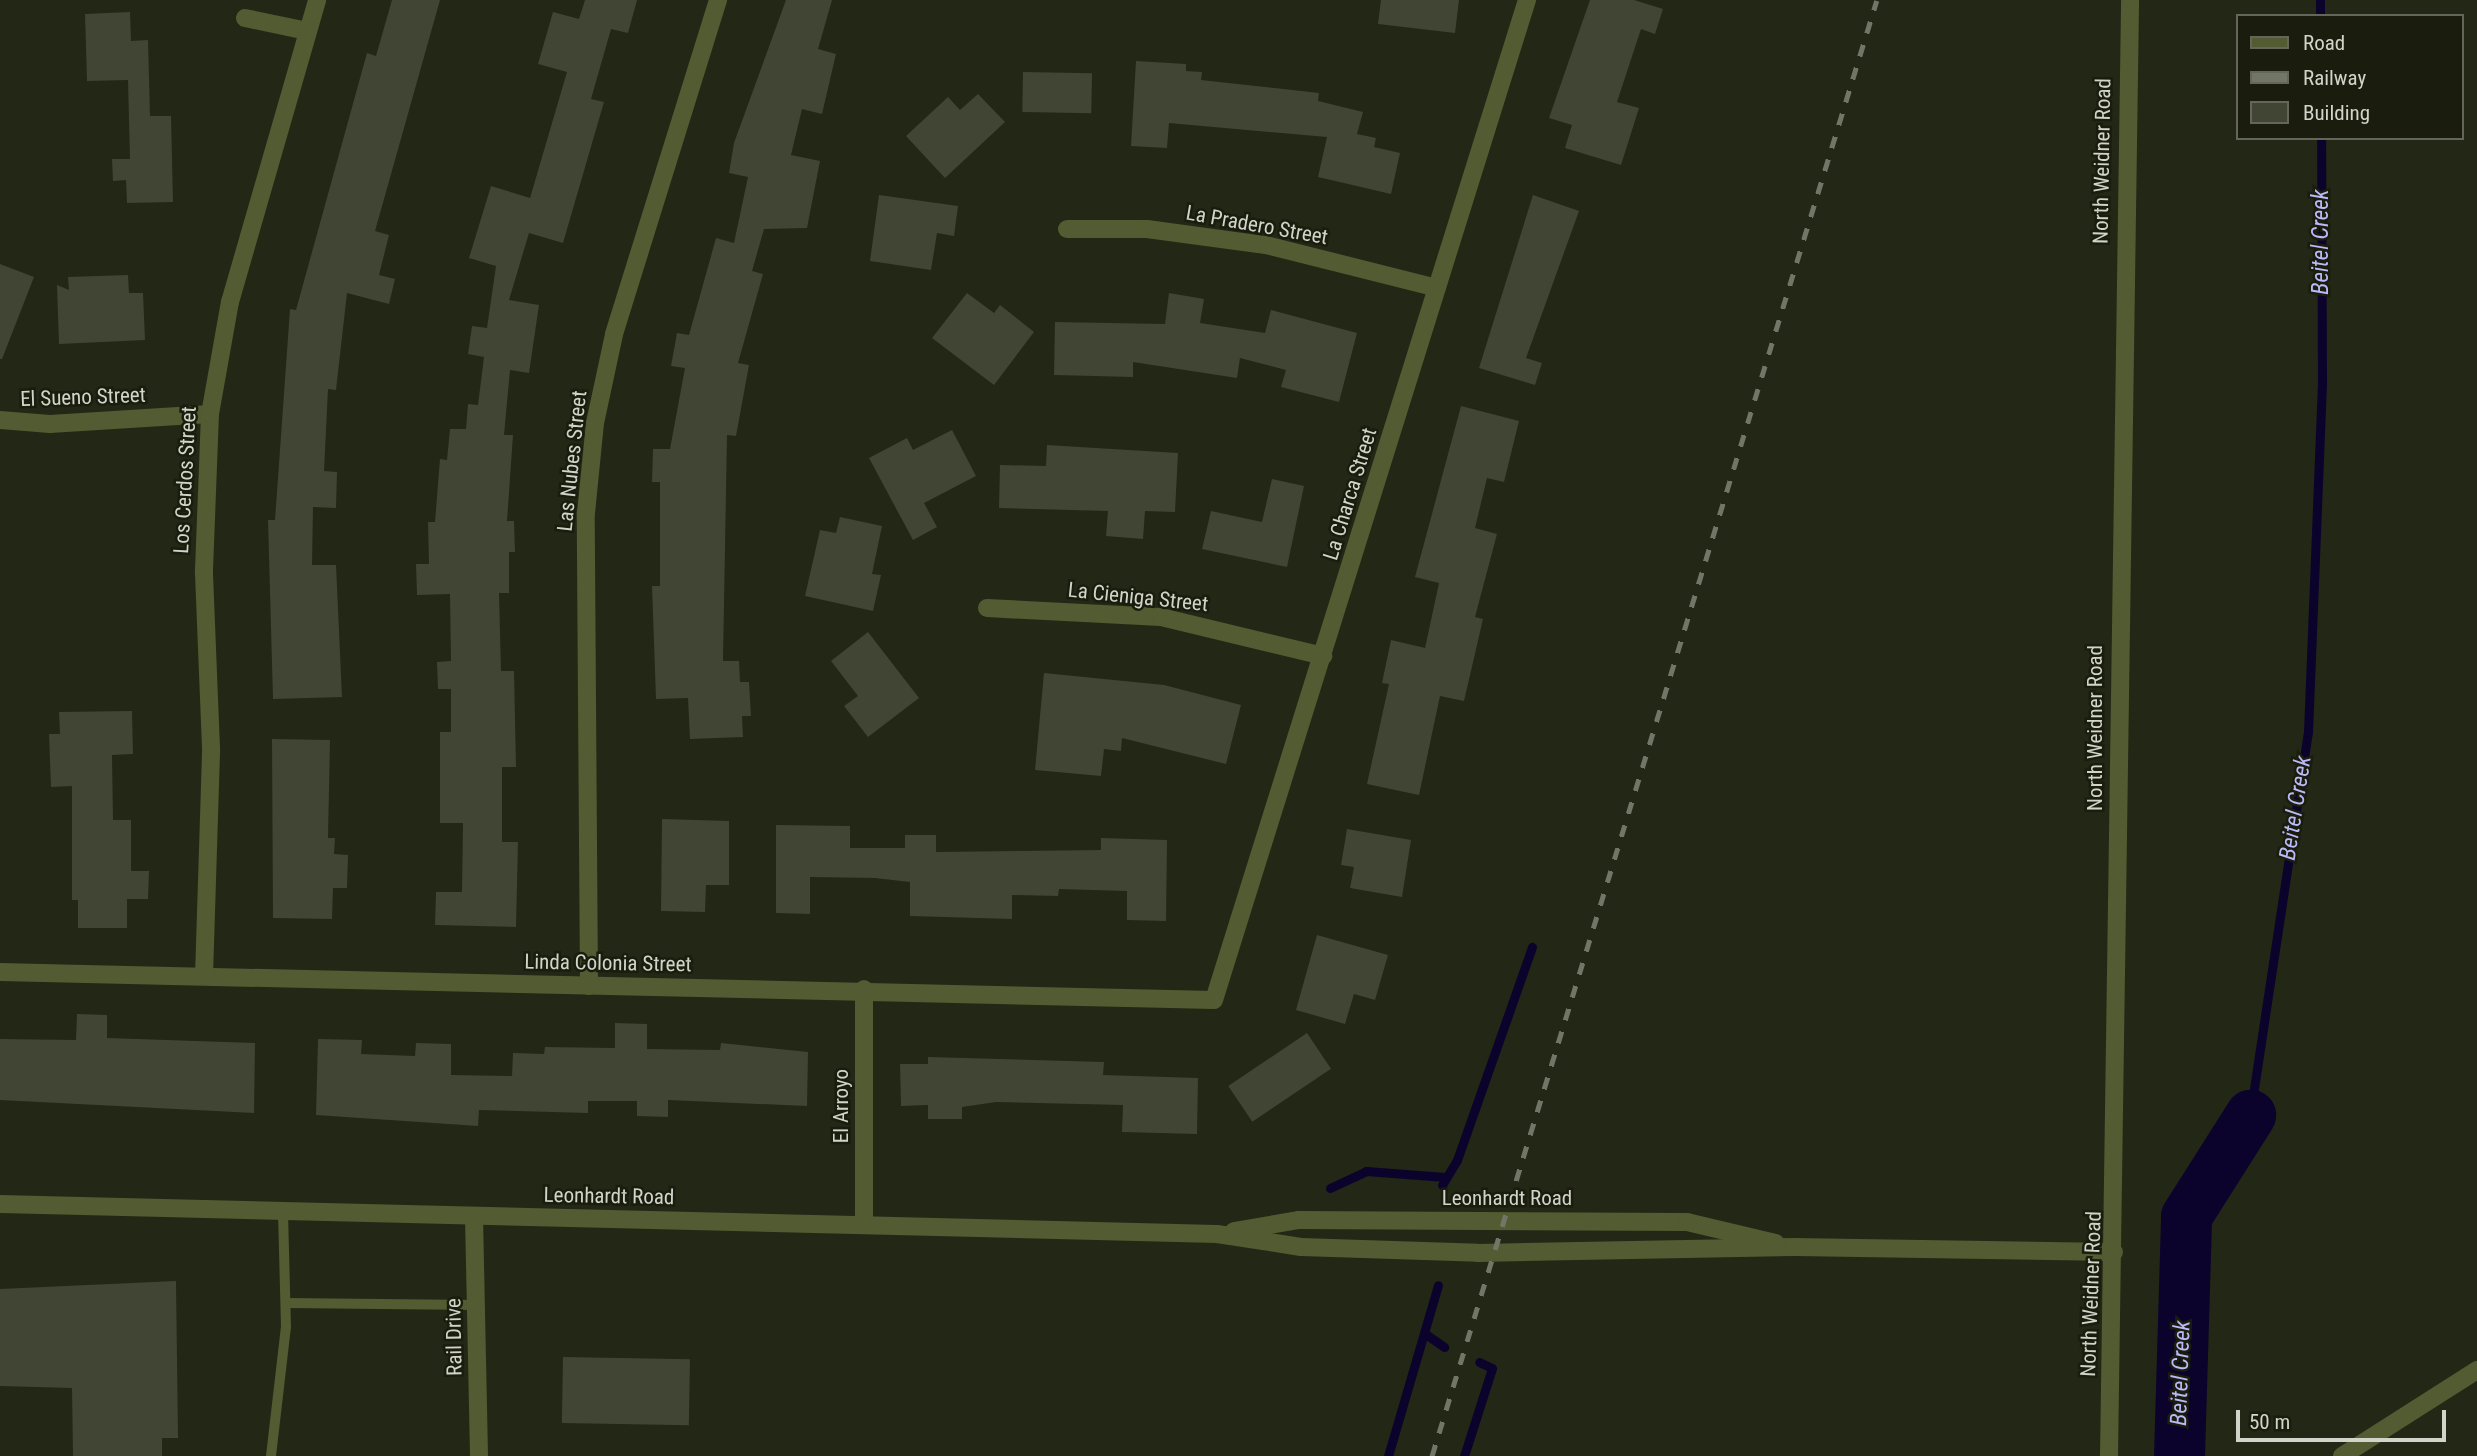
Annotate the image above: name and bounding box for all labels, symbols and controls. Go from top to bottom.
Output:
legend [2236,14,2463,140]
text: Road [2303,31,2345,55]
text: Railway [2303,66,2366,90]
street label: North Weidner Road [2088,78,2116,244]
text: Building [2303,101,2370,125]
water label: Beitel Creek [2307,189,2335,295]
street label: La Pradero Street [1184,200,1330,250]
street label: El Sueno Street [20,382,146,412]
street label: Las Nubes Street [552,389,592,533]
street label: Los Cerdos Street [169,406,201,554]
street label: La Charca Street [1318,425,1382,563]
street label: La Cieniga Street [1067,577,1209,617]
street label: North Weidner Road [2082,645,2108,811]
water label: Beitel Creek [2274,754,2318,862]
street label: Linda Colonia Street [524,949,692,977]
street label: El Arroyo [828,1069,854,1143]
street label: Leonhardt Road [544,1182,674,1210]
street label: Leonhardt Road [1442,1185,1572,1211]
street label: North Weidner Road [2076,1211,2106,1377]
street label: Rail Drive [441,1298,467,1376]
water label: Beitel Creek [2165,1320,2197,1426]
scale bar [2239,1396,2449,1440]
text: 50 m [2249,1410,2290,1434]

